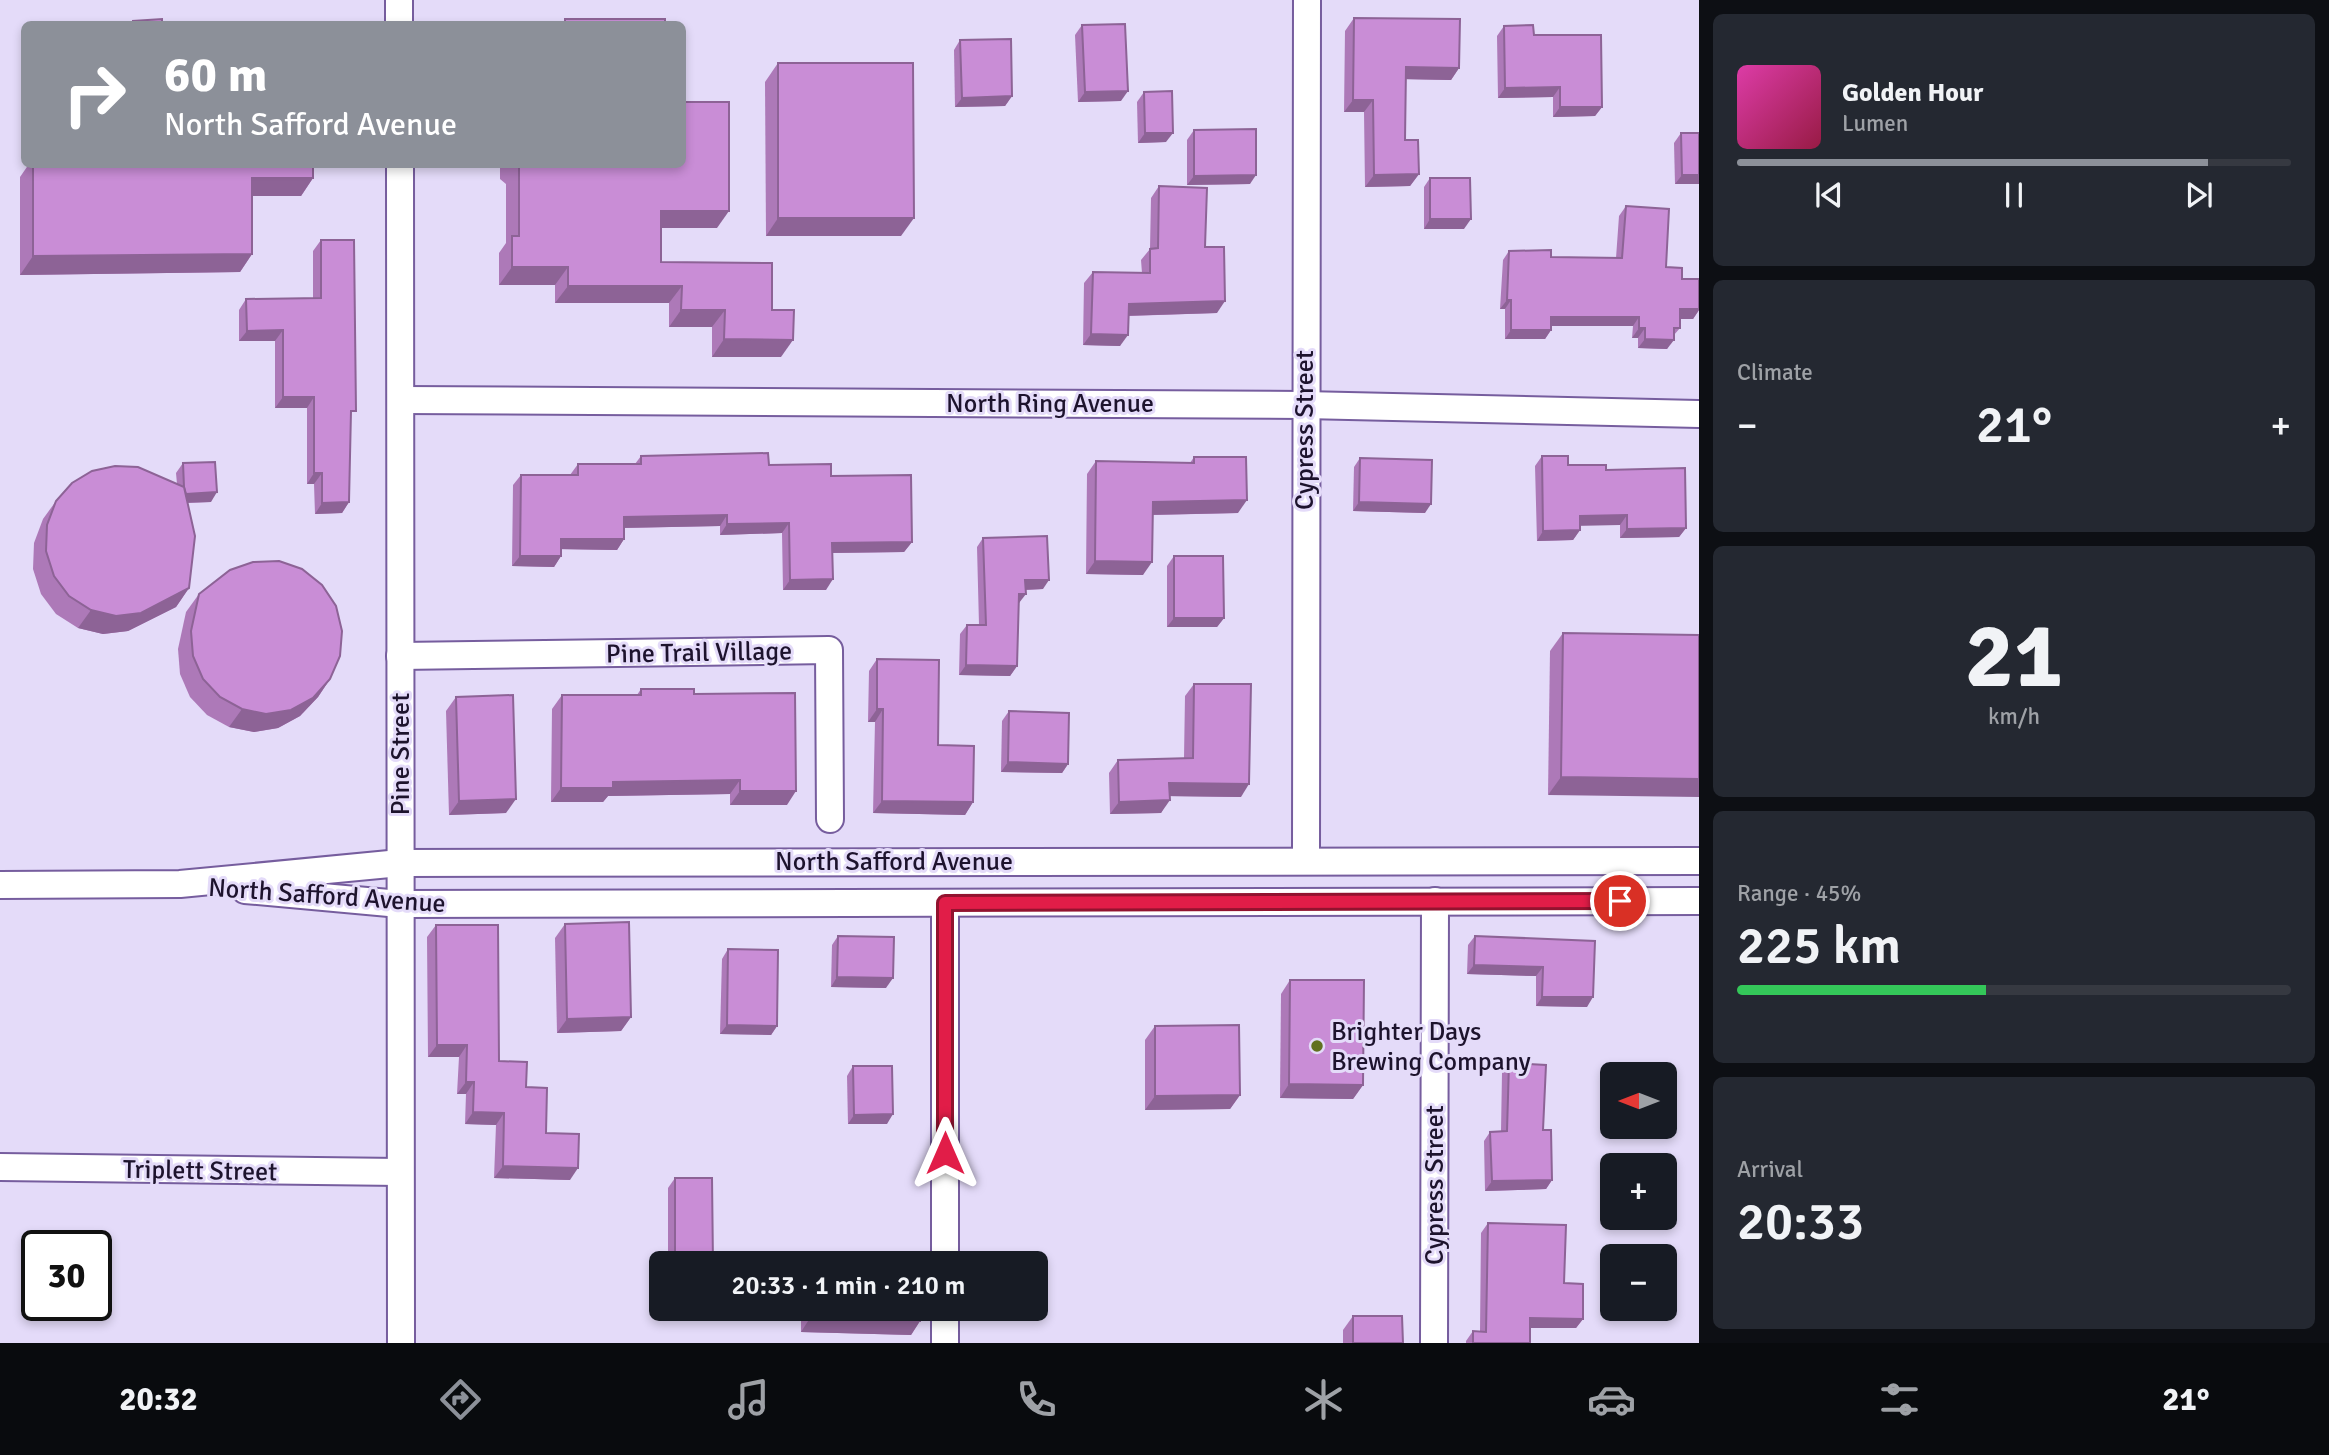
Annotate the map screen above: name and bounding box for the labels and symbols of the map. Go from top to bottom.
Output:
street label: Cypress Street [1289,350,1321,510]
street label: North Ring Avenue [946,388,1154,420]
street label: Pine Trail Village [606,635,792,671]
street label: Pine Street [385,693,417,815]
street label: North Safford Avenue [775,846,1013,878]
pin [1590,871,1650,931]
street label: North Safford Avenue [207,872,447,920]
place label: Brighter Days Brewing Company [1331,1016,1531,1078]
marker: Brighter Days Brewing Company [1309,1038,1325,1054]
north arrow [1600,1062,1676,1139]
street label: Cypress Street [1419,1105,1451,1265]
position arrow [908,1116,982,1190]
street label: Triplett Street [122,1154,277,1188]
speed limit sign: 30 [21,1230,112,1321]

